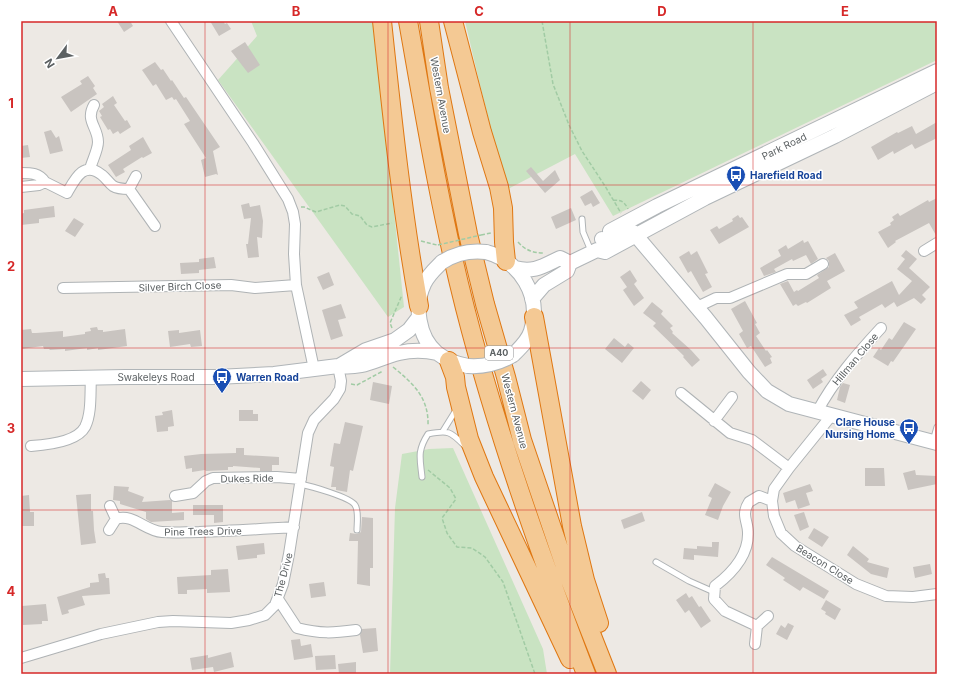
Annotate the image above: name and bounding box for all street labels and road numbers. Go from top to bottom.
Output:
street label: Western Avenue [428,56,454,134]
street label: Park Road [760,130,808,162]
street label: Silver Birch Close [138,279,222,293]
street label: Hillman Close [830,330,880,388]
road number: A40 [485,346,513,360]
street label: Swakeleys Road [117,371,195,383]
street label: Western Avenue [499,372,531,450]
street label: Dukes Ride [220,472,274,484]
street label: Pine Trees Drive [164,524,242,538]
street label: Beacon Close [794,542,856,586]
street label: The Drive [271,551,295,599]

